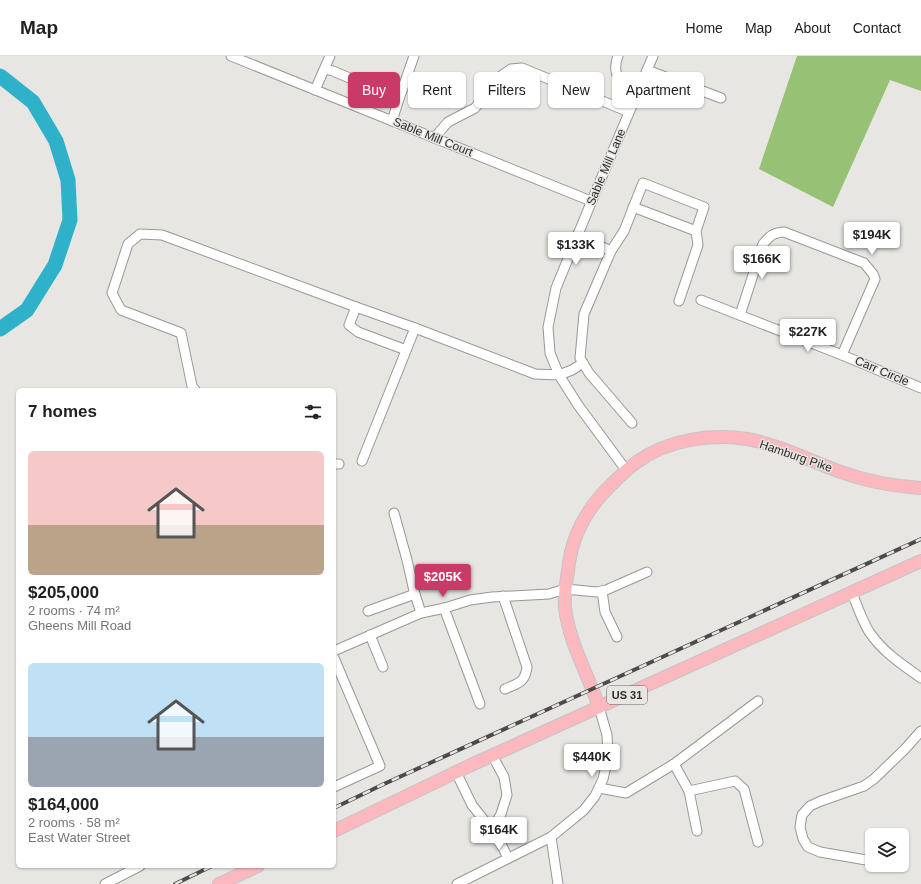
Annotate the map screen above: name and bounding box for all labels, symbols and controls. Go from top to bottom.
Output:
text: Map [20,17,58,38]
text: Home [686,20,723,36]
text: Map [745,20,772,36]
text: About [794,20,831,36]
text: Contact [853,20,901,36]
chip: Buy [348,72,400,108]
chip: Rent [408,72,466,108]
chip: Filters [474,72,540,108]
chip: New [548,72,604,108]
chip: Apartment [612,72,704,108]
street label: Sable Mill Court [391,115,476,160]
street label: Sable Mill Lane [584,126,629,208]
pin: $194K [844,222,900,256]
text: $194K [853,227,891,242]
pin: $133K [548,232,604,266]
text: $133K [557,237,595,252]
pin: $166K [734,246,790,280]
text: $166K [743,251,781,266]
pin: $227K [780,319,836,353]
text: $227K [789,324,827,339]
street label: Carr Circle [853,353,911,389]
icon: filters [302,401,324,423]
text: 7 homes [28,402,97,421]
street label: Hamburg Pike [758,437,835,475]
icon: home [140,477,212,549]
pin: $205K [415,564,471,598]
text: $205K [424,569,462,584]
text: $205,000 [28,583,99,602]
text: 2 rooms · 74 m² [28,603,120,618]
text: Gheens Mill Road [28,618,131,633]
road number: US 31 [607,686,647,704]
icon: home [140,689,212,761]
pin: $440K [564,744,620,778]
text: $440K [573,749,611,764]
text: $164,000 [28,795,99,814]
text: 2 rooms · 58 m² [28,815,120,830]
pin: $164K [471,817,527,851]
text: $164K [480,822,518,837]
map controls [865,828,909,872]
button: layers [865,828,909,872]
text: East Water Street [28,830,130,845]

